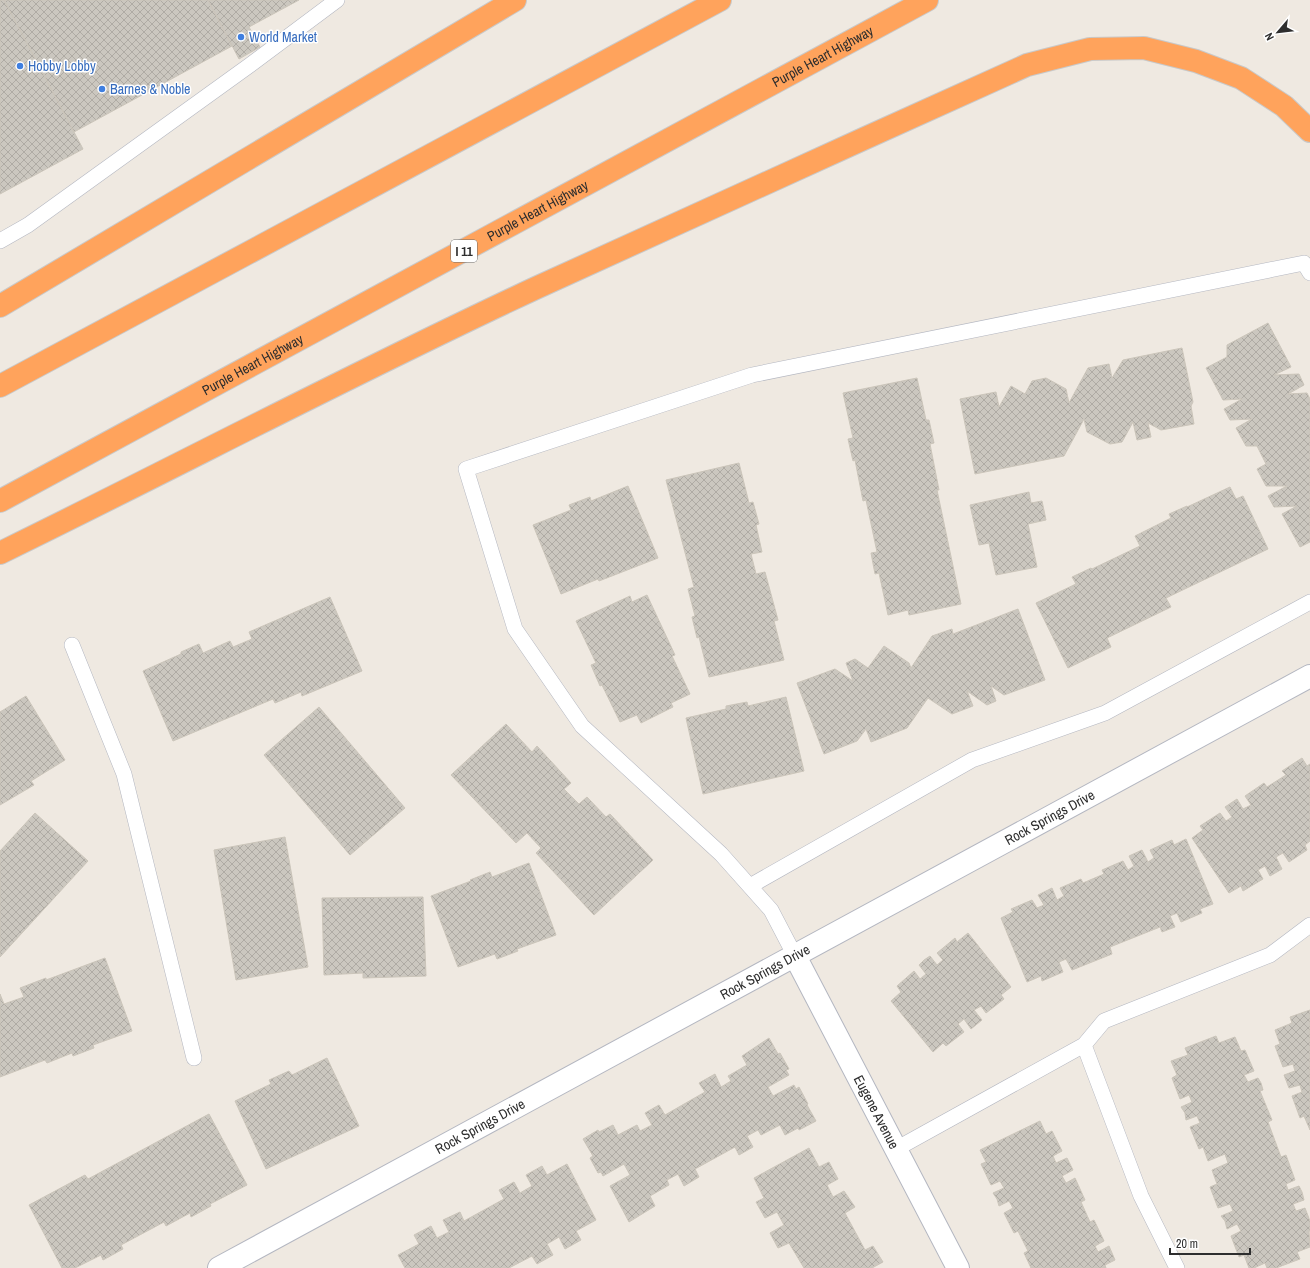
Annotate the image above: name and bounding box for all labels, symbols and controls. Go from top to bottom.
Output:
north arrow [1258,12,1298,52]
street label: Purple Heart Highway [769,22,877,91]
place label: World Market [249,28,317,46]
text: N [1261,31,1277,43]
marker: World Market [236,32,246,42]
place label: Hobby Lobby [28,57,96,75]
marker: Hobby Lobby [15,61,25,71]
place label: Barnes & Noble [110,80,190,98]
marker: Barnes & Noble [97,84,107,94]
street label: Purple Heart Highway [484,176,591,245]
road number: I 11 [451,240,477,262]
street label: Purple Heart Highway [199,330,306,399]
street label: Rock Springs Drive [1001,786,1098,849]
street label: Rock Springs Drive [717,940,813,1004]
street label: Eugene Avenue [850,1072,903,1152]
street label: Rock Springs Drive [432,1095,528,1158]
scale bar [1170,1230,1250,1256]
text: 20 m [1176,1236,1198,1252]

